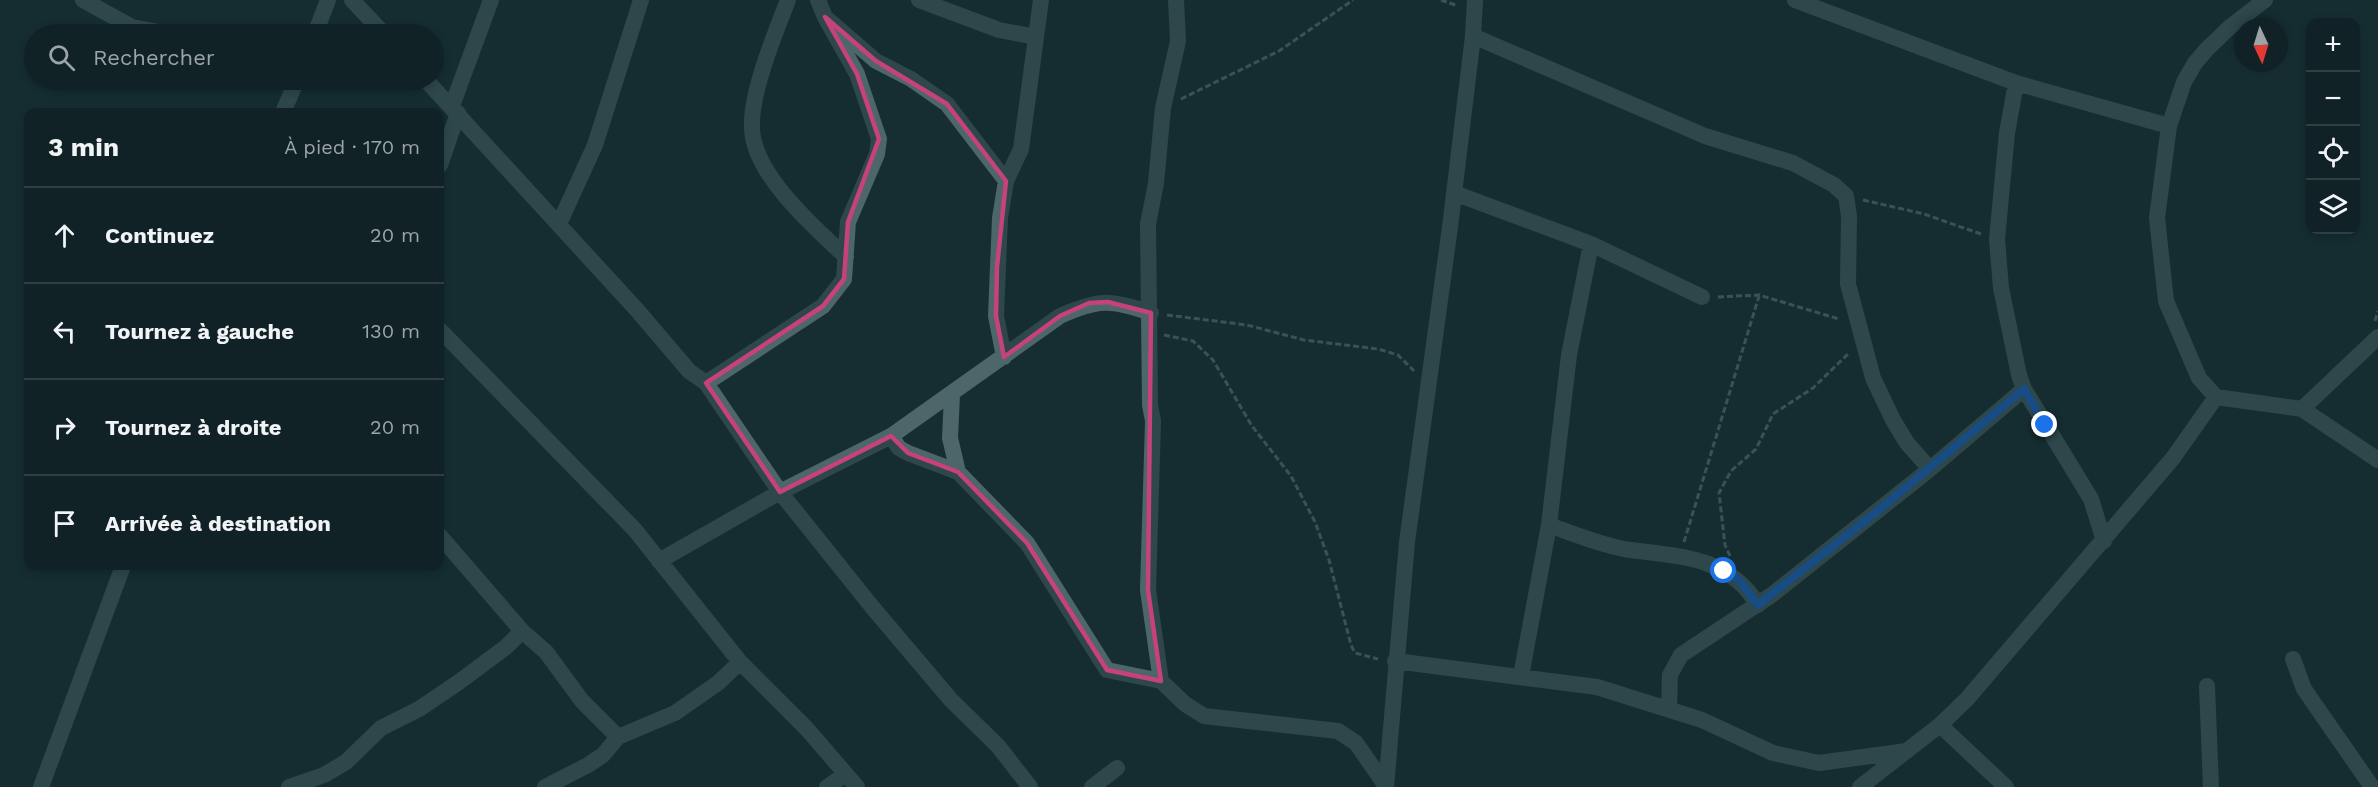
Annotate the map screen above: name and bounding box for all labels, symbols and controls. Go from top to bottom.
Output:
north arrow [2234,18,2288,72]
map controls [2306,18,2360,234]
button: + [2306,18,2360,72]
search box [24,24,444,90]
icon: search [45,41,78,74]
text: Rechercher [93,45,215,70]
button: − [2306,72,2360,126]
button: locate [2306,126,2360,180]
text: 3 min [48,132,119,162]
text: À pied · 170 m [284,135,420,159]
button: layers [2306,180,2360,234]
icon: ahead [48,219,81,252]
text: Continuez [105,223,214,248]
text: 20 m [370,223,420,247]
icon: left [48,315,81,348]
text: Tournez à gauche [105,319,294,344]
text: 130 m [362,319,420,343]
icon: right [48,411,81,444]
route end [2031,411,2057,437]
text: Tournez à droite [105,415,282,440]
text: 20 m [370,415,420,439]
icon: arrive [48,507,81,540]
text: Arrivée à destination [105,511,331,536]
route start [1710,557,1736,583]

